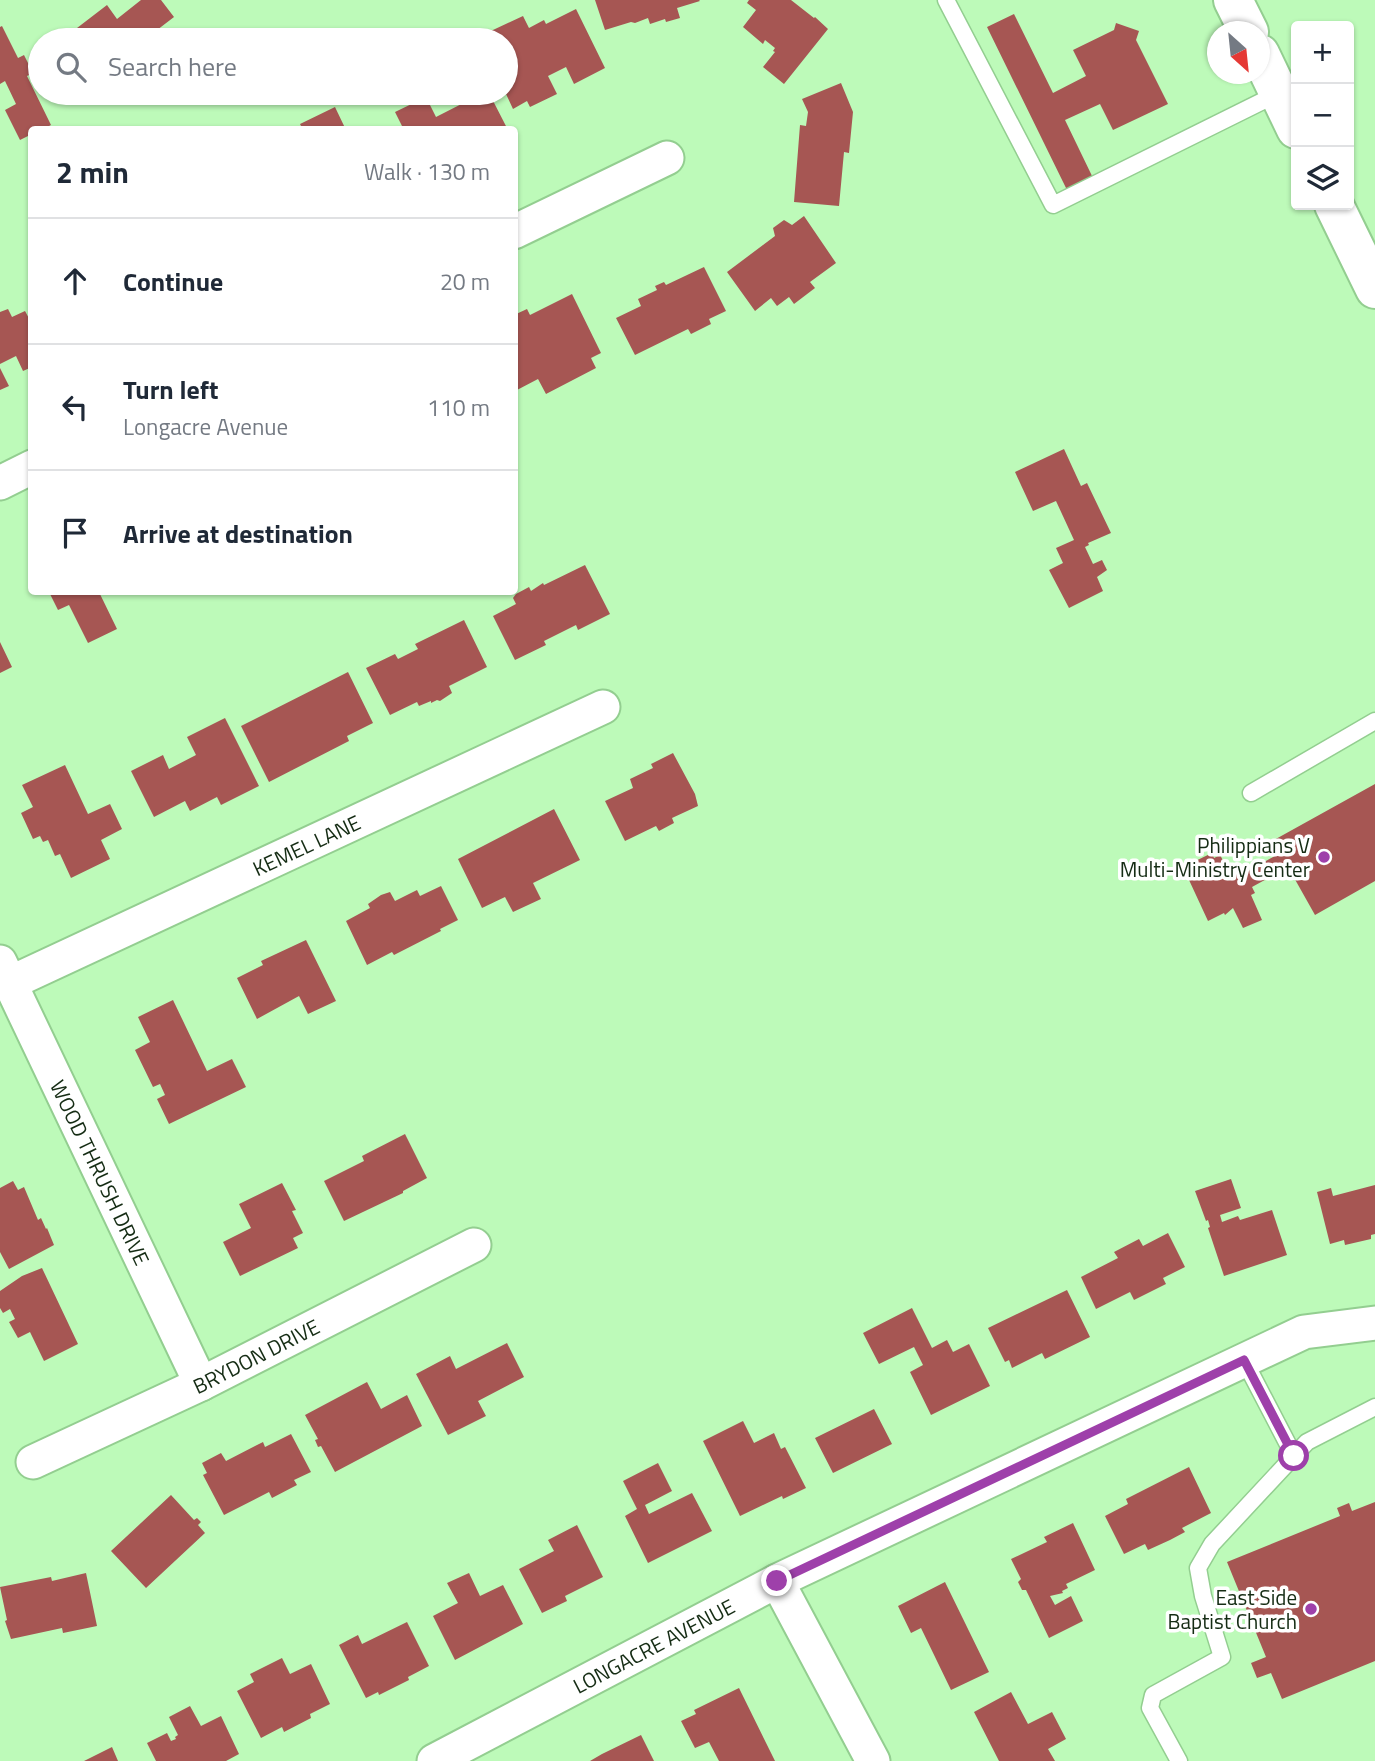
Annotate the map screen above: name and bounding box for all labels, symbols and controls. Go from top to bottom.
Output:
north arrow [1207,21,1270,84]
map controls [1291,21,1354,210]
button: + [1291,21,1354,84]
search box [28,28,518,105]
text: Search here [108,47,237,86]
icon: search [52,48,90,86]
button: − [1291,84,1354,147]
button: layers [1291,147,1354,210]
text: 2 min [56,149,129,195]
text: Walk · 130 m [364,154,490,189]
icon: ahead [56,262,94,300]
text: Continue [123,262,223,301]
text: 20 m [440,264,490,299]
text: Turn left [123,370,218,409]
icon: left [56,388,94,426]
text: 110 m [427,390,490,425]
text: Longacre Avenue [123,409,288,444]
icon: arrive [56,514,94,552]
text: Arrive at destination [123,514,353,553]
street label: KEMEL LANE [247,806,366,884]
place label: Philippians V Multi-Ministry Center [1120,829,1310,885]
marker: Philippians V Multi-Ministry Center [1316,849,1332,865]
street label: WOOD THRUSH DRIVE [42,1074,158,1270]
street label: BRYDON DRIVE [187,1310,325,1402]
route start [1278,1440,1309,1471]
route end [761,1565,792,1596]
place label: East Side Baptist Church [1167,1581,1297,1637]
street label: LONGACRE AVENUE [567,1590,740,1701]
marker: East Side Baptist Church [1303,1601,1319,1617]

